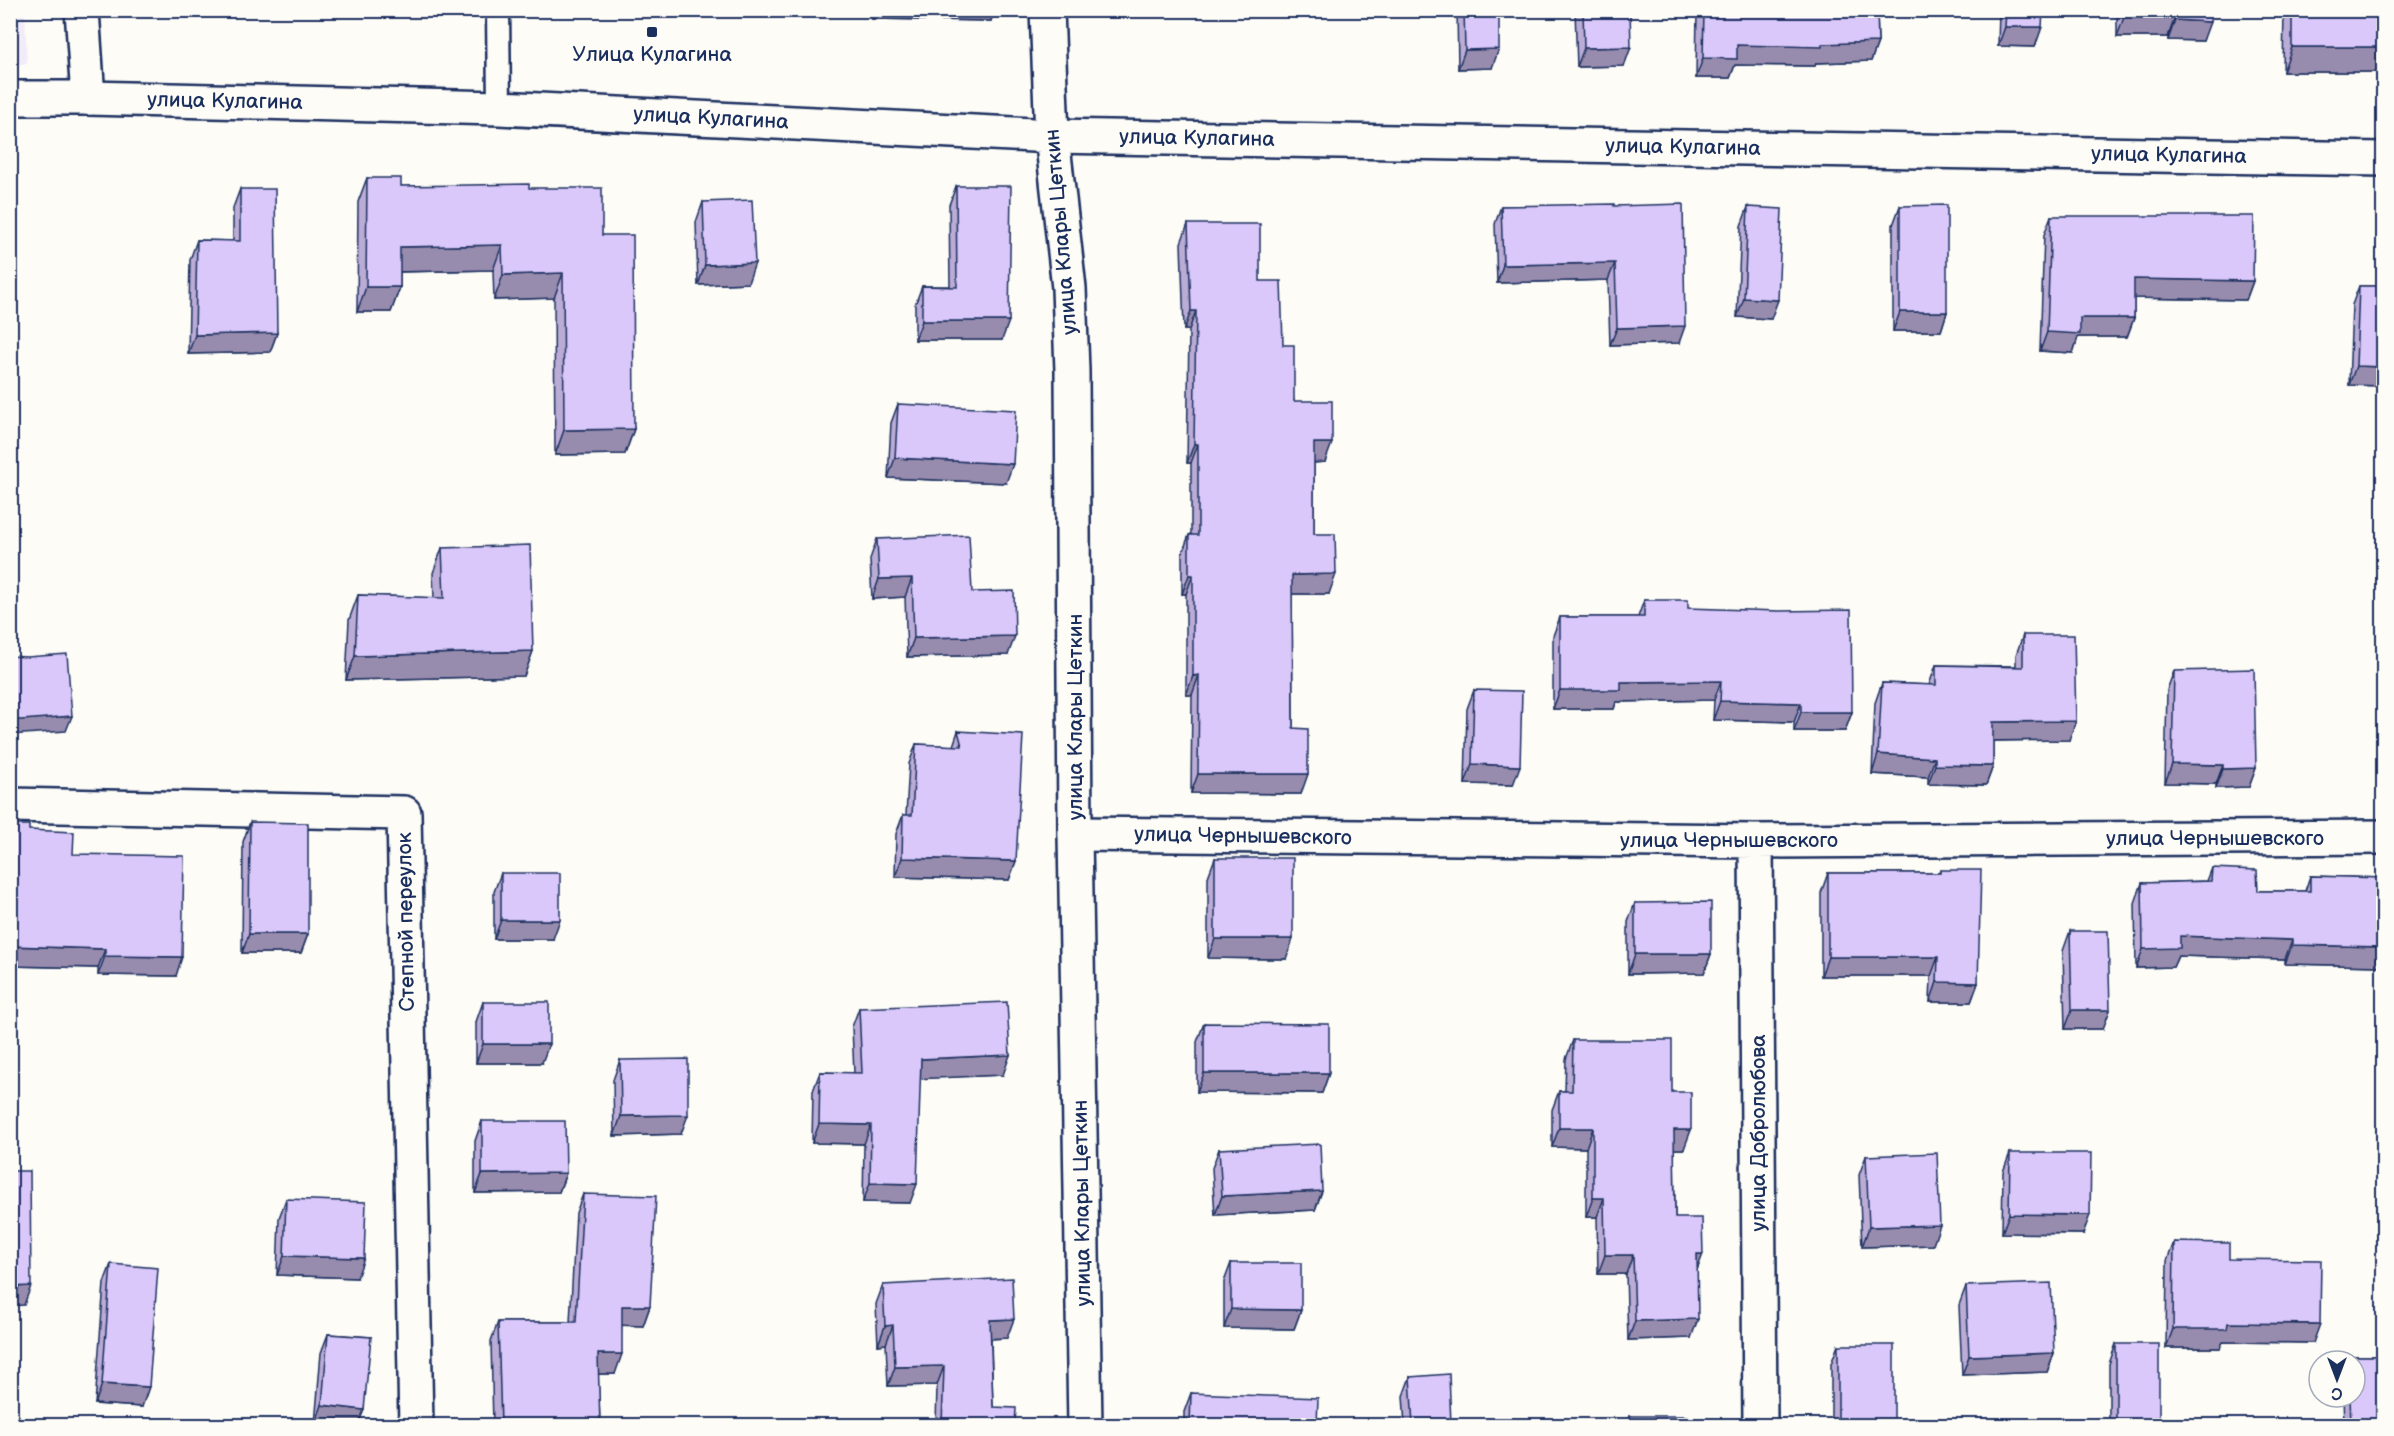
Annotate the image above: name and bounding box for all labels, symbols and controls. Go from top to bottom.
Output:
marker: Улица Кулагина [645,25,659,39]
place label: Улица Кулагина [572,42,732,67]
street label: улица Кулагина [147,87,304,115]
street label: улица Кулагина [633,101,790,135]
street label: улица Кулагина [1119,124,1276,152]
street label: улица Клары Цеткин [1040,128,1082,336]
street label: улица Кулагина [1605,133,1762,161]
street label: улица Кулагина [2091,141,2248,169]
street label: улица Клары Цеткин [1063,614,1088,820]
street label: улица Чернышевского [1134,822,1352,850]
street label: улица Чернышевского [2106,826,2324,851]
street label: улица Чернышевского [1620,828,1838,853]
street label: Степной переулок [392,832,420,1012]
street label: улица Добролюбова [1746,1034,1771,1232]
street label: улица Клары Цеткин [1068,1099,1096,1307]
north arrow [2307,1349,2367,1409]
text: С [2331,1383,2343,1402]

